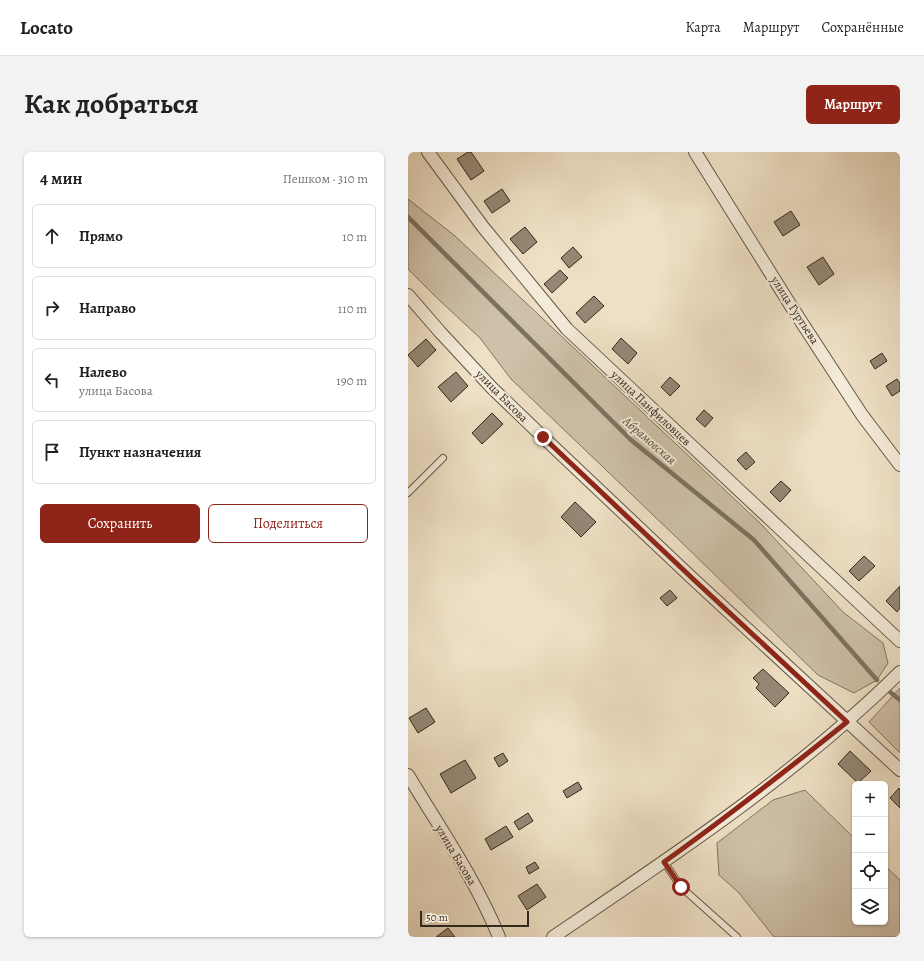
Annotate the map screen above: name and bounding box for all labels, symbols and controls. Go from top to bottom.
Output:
text: Locato [20,15,73,41]
text: Карта [686,18,721,37]
text: Маршрут [743,18,799,37]
text: Сохранённые [821,18,904,37]
text: Как добраться [24,85,199,123]
button: Маршрут [806,85,900,124]
text: 4 мин [40,167,83,190]
text: Пешком · 310 m [283,170,368,187]
icon: ahead [41,225,63,247]
text: Прямо [79,226,123,246]
text: 10 m [342,228,367,245]
street label: улица Гуртьева [767,272,823,347]
icon: right [41,297,63,319]
text: Направо [79,298,136,318]
text: 110 m [338,300,367,317]
text: Налево [79,362,127,382]
street label: улица Басова [472,366,532,426]
street label: улица Панфиловцев [607,366,695,449]
icon: left [41,369,63,391]
text: 190 m [336,372,367,389]
text: улица Басова [79,382,153,399]
water label: Абрамовская [619,412,680,468]
route end [534,428,552,446]
icon: arrive [41,441,63,463]
text: Пункт назначения [79,442,201,462]
button: Сохранить [40,504,200,543]
button: Поделиться [208,504,368,543]
map controls [852,781,888,925]
button: + [852,781,888,817]
button: − [852,817,888,853]
street label: улица Басова [431,821,481,889]
button: locate [852,853,888,889]
route start [672,878,690,896]
button: layers [852,889,888,925]
scale bar [420,909,529,928]
text: 50 m [426,910,448,925]

